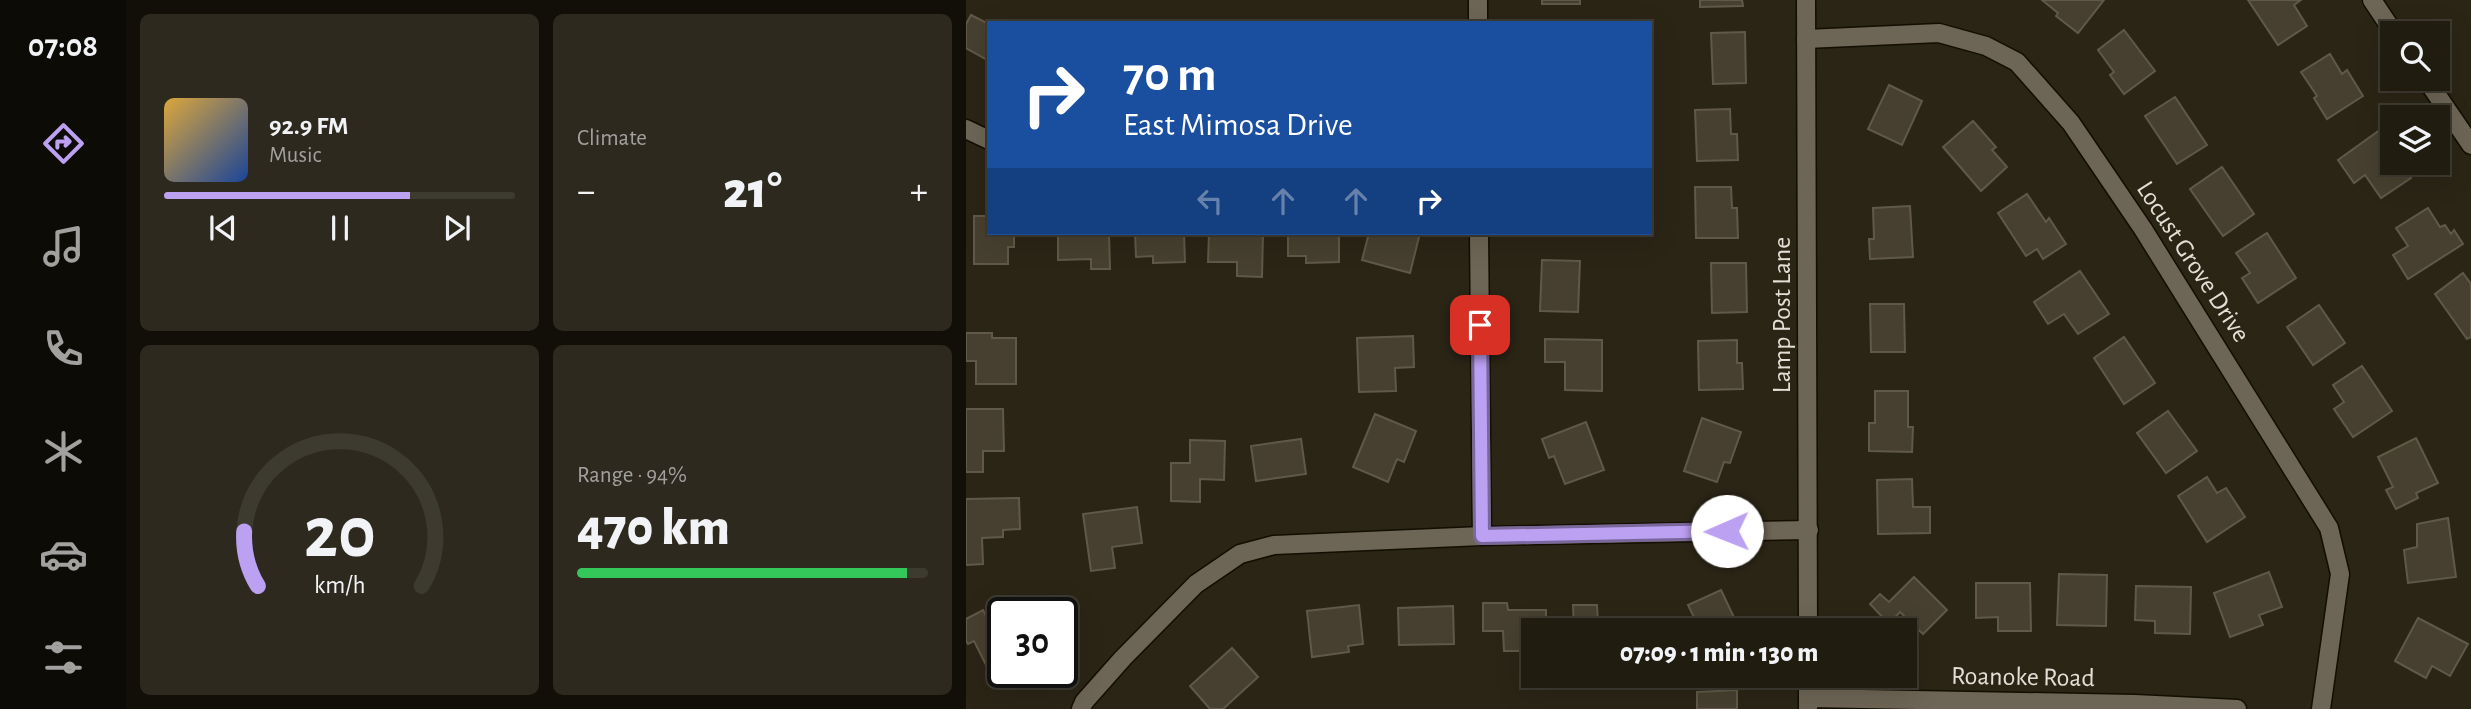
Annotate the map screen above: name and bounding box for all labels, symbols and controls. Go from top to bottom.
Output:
map controls [2380,21,2450,175]
button: search [2380,21,2450,91]
text: 07:08 [28,30,98,62]
icon: right [1008,49,1099,140]
text: 70 m [1123,51,1217,100]
button: layers [2380,105,2450,175]
text: East Mimosa Drive [1123,109,1353,141]
text: 92.9 FM [269,113,349,139]
icon: directions [39,119,88,168]
text: Climate [577,127,647,150]
text: Music [269,144,321,167]
text: 21° [723,165,782,217]
text: − [577,173,595,211]
text: + [910,173,928,211]
street label: Locust Grove Drive [2132,177,2255,346]
icon: left [1191,182,1229,220]
icon: ahead [1264,182,1302,220]
icon: ahead [1337,182,1375,220]
icon: right [1410,182,1448,220]
icon: previous [204,209,242,247]
icon: pause [321,209,359,247]
icon: next [438,209,476,247]
icon: music [39,222,88,271]
street label: Lamp Post Lane [1769,237,1795,393]
pin [1450,295,1510,355]
icon: arrive [1461,306,1499,344]
icon: phone [39,324,88,373]
icon: climate [39,427,88,476]
text: Range · 94% [577,464,687,487]
position arrow [1690,494,1764,568]
text: 20 [303,498,376,571]
text: 470 km [577,502,730,554]
icon: car [39,530,88,579]
text: km/h [314,573,365,598]
speed limit sign: 30 [987,597,1078,688]
icon: filters [39,633,88,682]
text: 07:09 · 1 min · 130 m [1620,640,1818,666]
street label: Roanoke Road [1951,663,2095,691]

